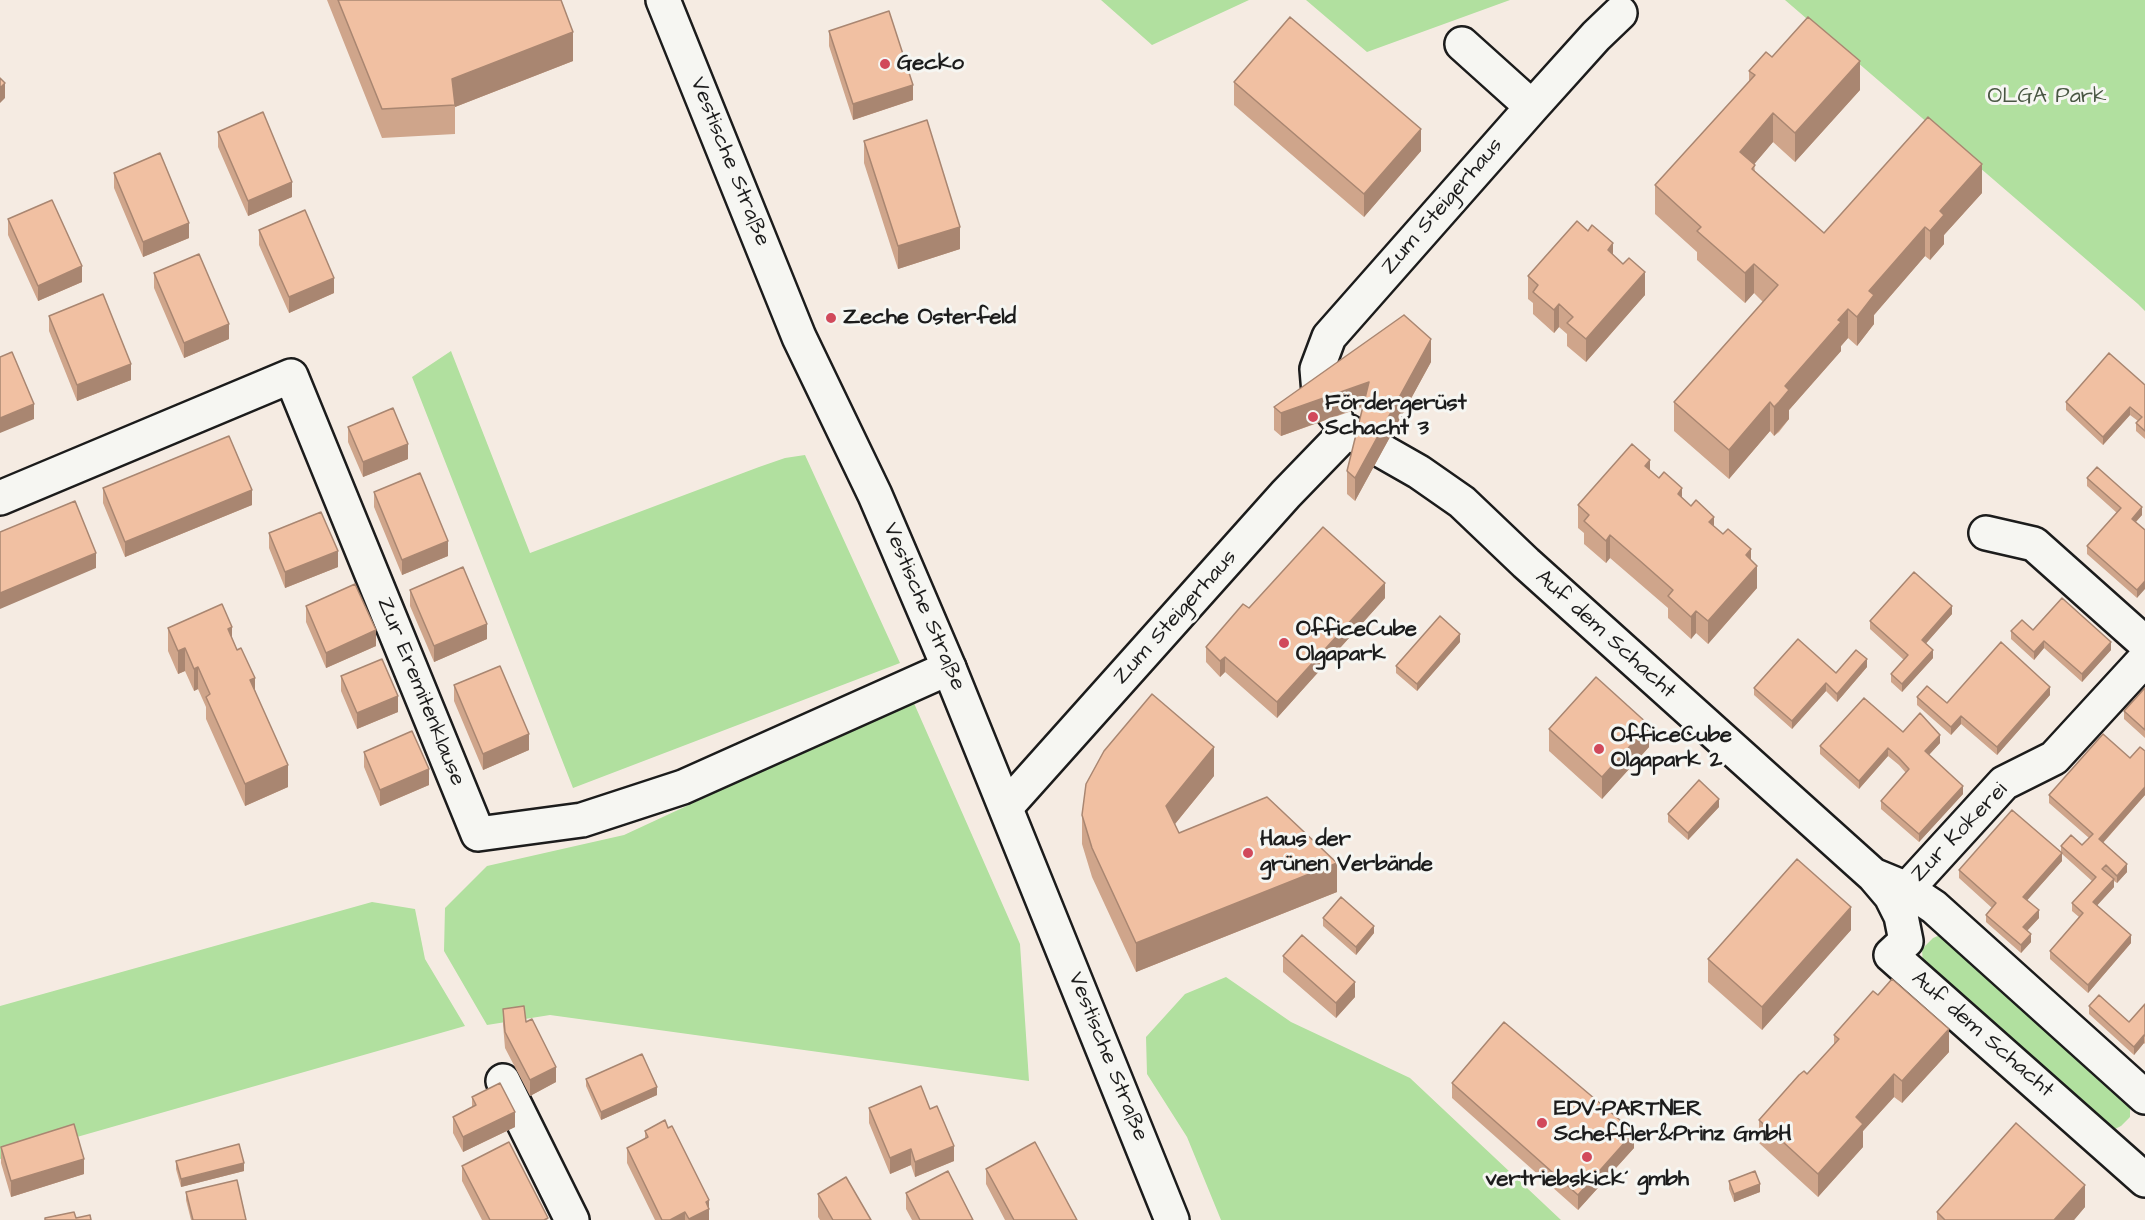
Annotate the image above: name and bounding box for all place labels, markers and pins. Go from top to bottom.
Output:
place label: Gecko [897,51,964,77]
marker: Gecko [878,57,892,71]
place label: Zeche Osterfeld [843,305,1016,331]
marker: Zeche Osterfeld [824,311,838,325]
place label: Fördergerüst Schacht 3 [1325,391,1467,442]
marker: Fördergerüst Schacht 3 [1306,410,1320,424]
place label: OfficeCube Olgapark [1296,617,1417,668]
marker: OfficeCube Olgapark [1277,636,1291,650]
place label: OfficeCube Olgapark 2 [1611,723,1732,774]
marker: OfficeCube Olgapark 2 [1592,742,1606,756]
place label: Haus der grünen Verbände [1260,827,1433,878]
marker: Haus der grünen Verbände [1241,846,1255,860]
place label: EDV-PARTNER Scheffler&Prinz GmbH [1554,1097,1791,1148]
marker: EDV-PARTNER Scheffler&Prinz GmbH [1535,1116,1549,1130]
marker: vertriebskick´ gmbh [1580,1150,1594,1164]
place label: vertriebskick´ gmbh [1485,1167,1689,1193]

